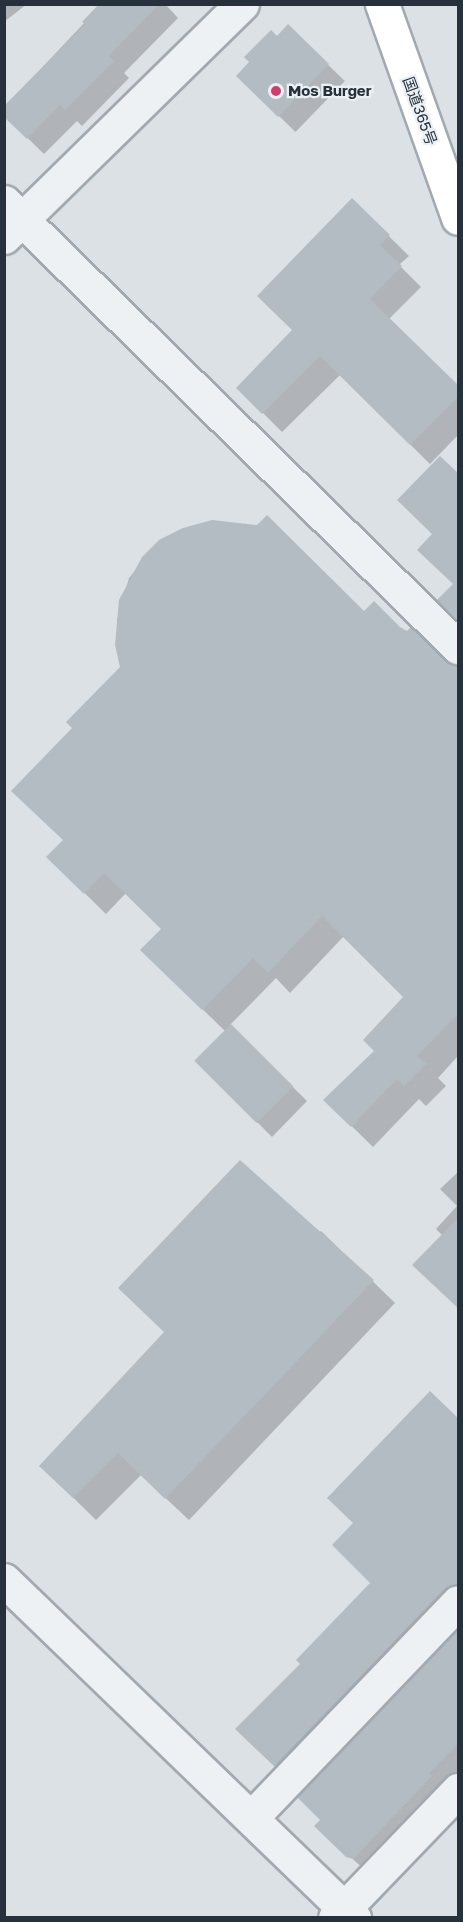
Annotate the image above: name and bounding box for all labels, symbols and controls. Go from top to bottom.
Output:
street label: 国道365号 [399,74,441,148]
place label: Mos Burger [288,82,372,100]
marker: Mos Burger [269,84,283,98]

